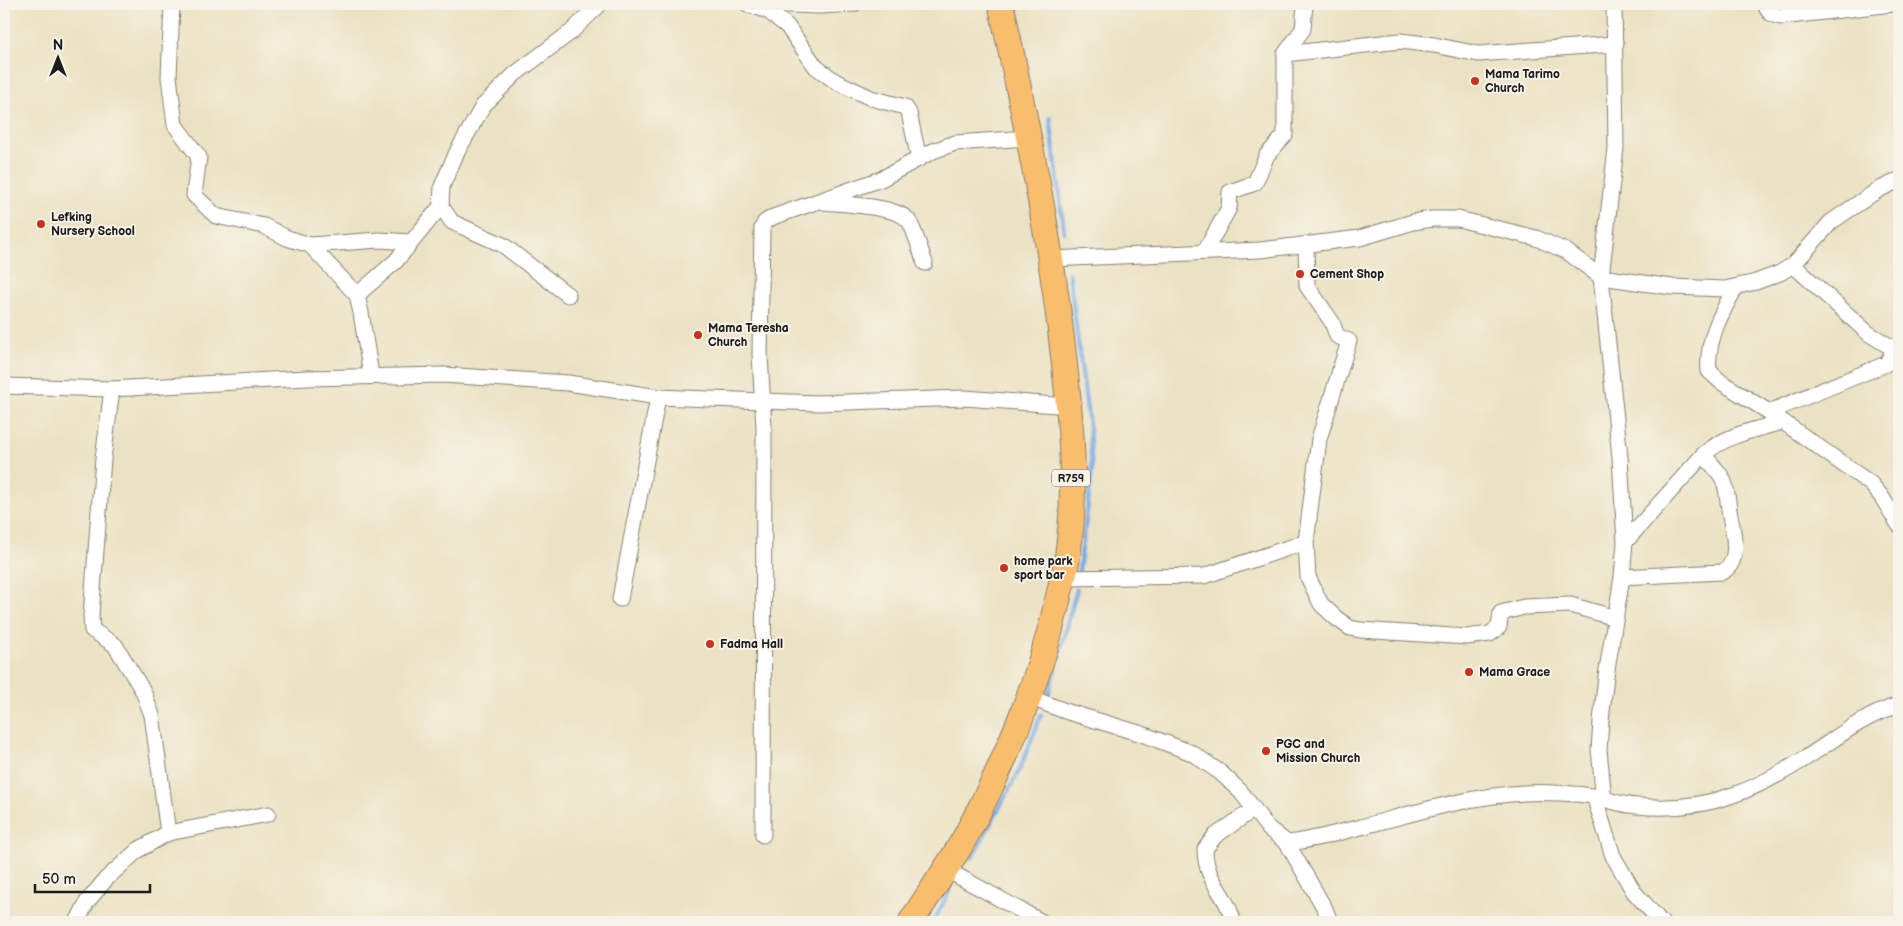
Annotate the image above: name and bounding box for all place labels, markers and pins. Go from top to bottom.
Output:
place label: Mama Tarimo Church [1485,67,1560,96]
marker: Mama Tarimo Church [1469,75,1481,87]
place label: Lefking Nursery School [51,210,135,239]
marker: Lefking Nursery School [35,218,47,230]
place label: Cement Shop [1310,267,1384,282]
marker: Cement Shop [1294,268,1306,280]
place label: Mama Teresha Church [708,321,789,350]
marker: Mama Teresha Church [692,329,704,341]
place label: home park sport bar [1014,554,1073,583]
marker: home park sport bar [998,562,1010,574]
place label: Fadma Hall [720,637,783,652]
marker: Fadma Hall [704,638,716,650]
place label: Mama Grace [1479,665,1550,680]
marker: Mama Grace [1463,666,1475,678]
place label: PGC and Mission Church [1276,737,1360,766]
marker: PGC and Mission Church [1260,745,1272,757]

